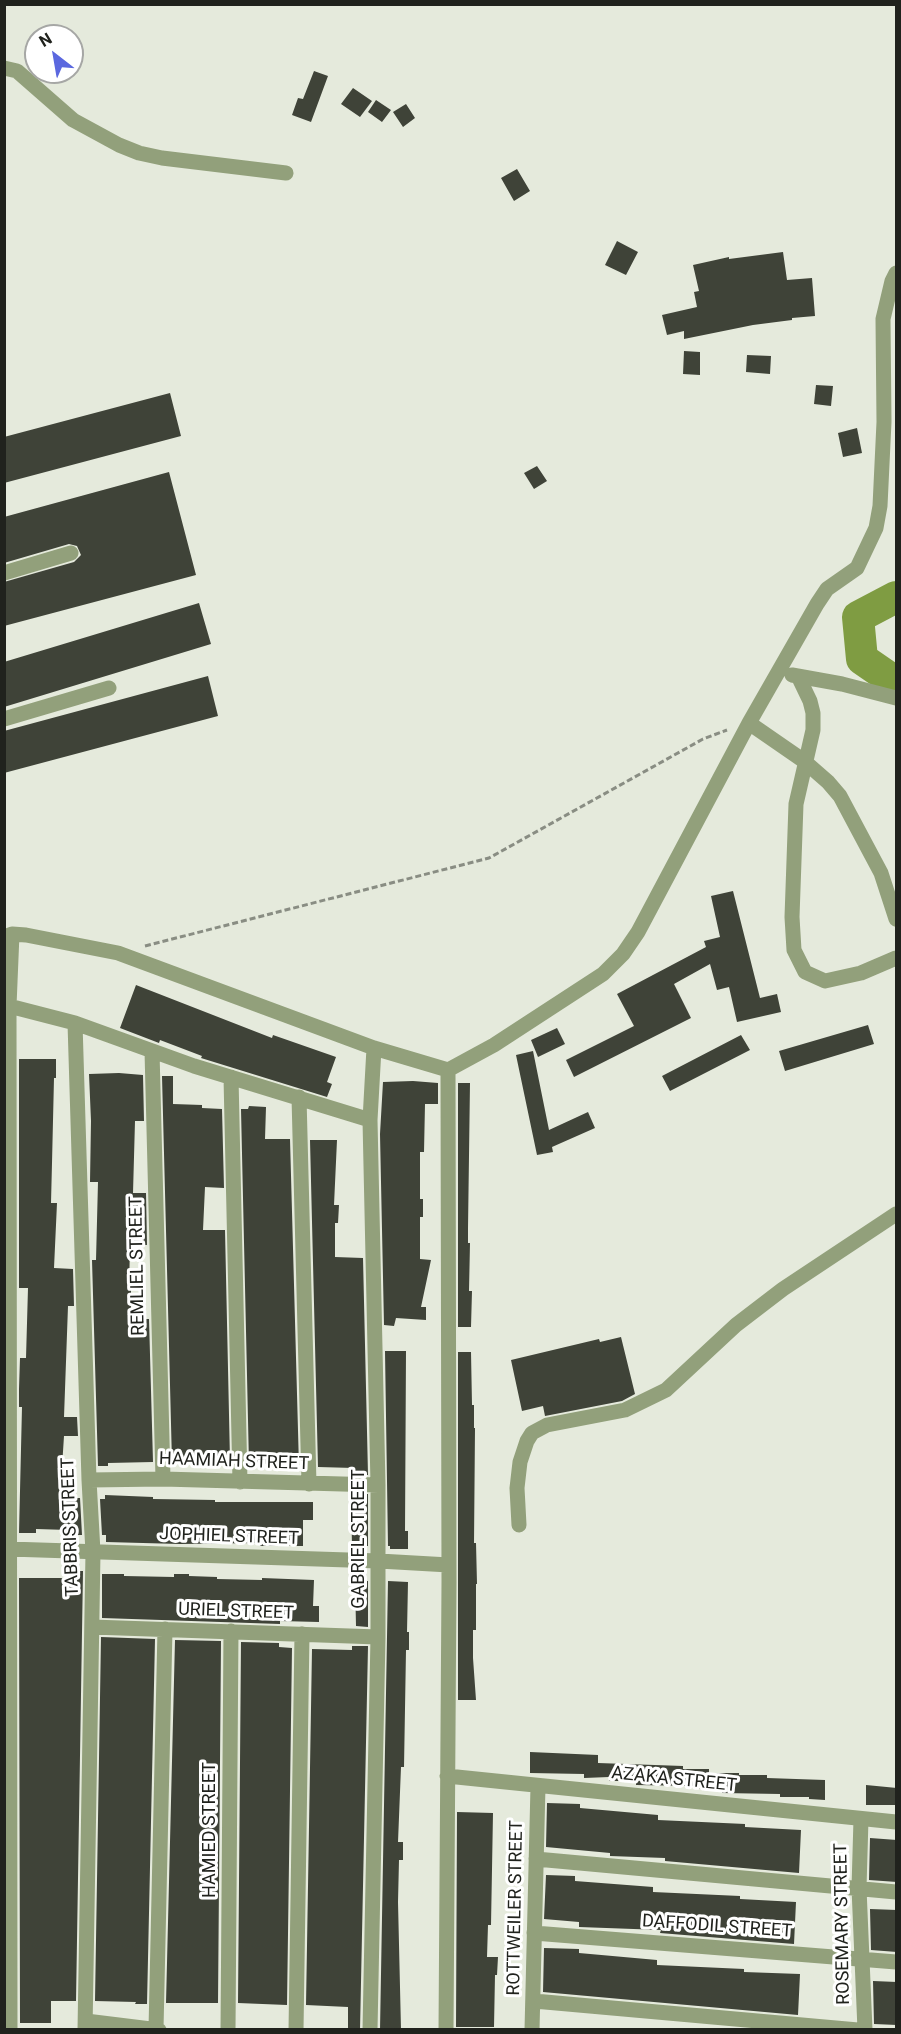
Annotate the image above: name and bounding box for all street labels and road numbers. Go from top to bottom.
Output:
street label: REMLIEL STREET [126,1196,150,1336]
street label: HAAMIAH STREET [159,1449,309,1475]
street label: TABBRIS STREET [58,1457,84,1597]
street label: GABRIEL STREET [348,1469,370,1609]
street label: JOPHIEL STREET [159,1524,299,1550]
street label: URIEL STREET [178,1599,294,1625]
street label: HAMIED STREET [199,1762,221,1898]
street label: AZAKA STREET [610,1763,738,1797]
street label: ROTTWEILER STREET [504,1820,528,1996]
street label: ROSEMARY STREET [831,1843,855,2005]
street label: DAFFODIL STREET [641,1911,793,1943]

